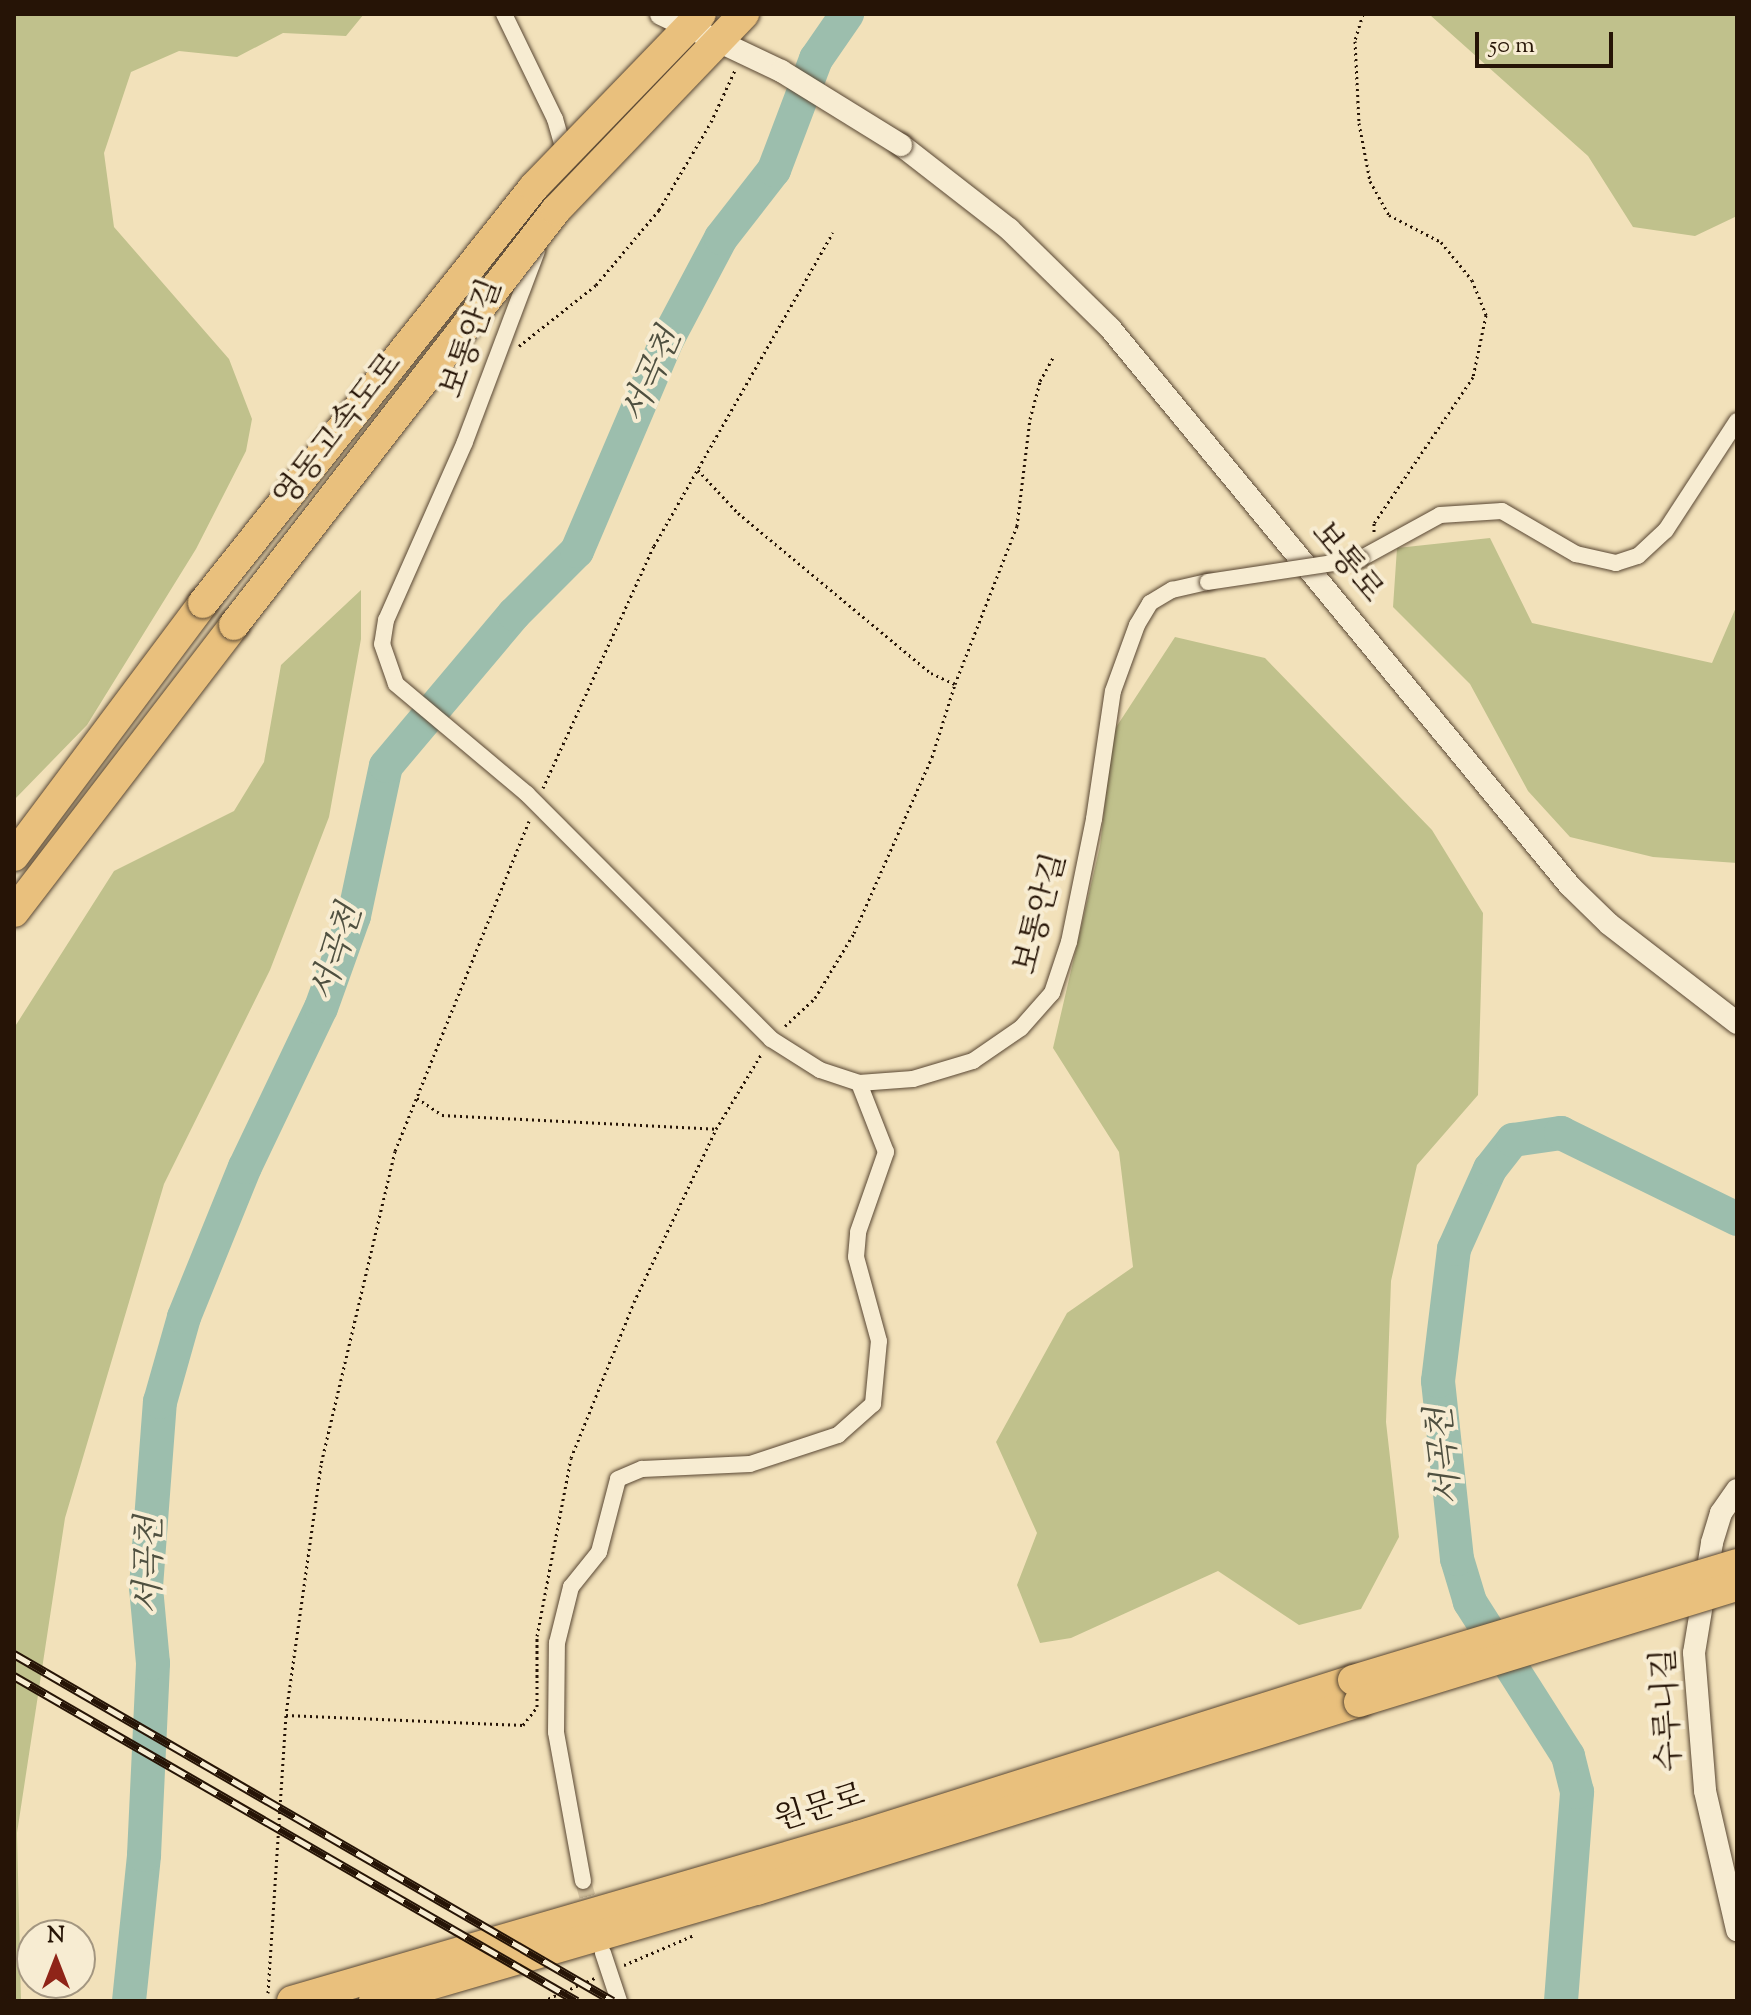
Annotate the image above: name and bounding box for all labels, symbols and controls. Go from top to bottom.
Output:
scale bar [1479,16,1617,66]
text: 50 m [1489,29,1535,63]
street label: 보통안길 [434,274,512,404]
water label: 서곡천 [614,323,692,429]
street label: 영동고속도로 [267,346,411,516]
street label: 보통로 [1302,515,1390,611]
street label: 보통안길 [1007,849,1077,979]
water label: 서곡천 [303,900,373,1006]
water label: 서곡천 [1421,1405,1471,1507]
water label: 서곡천 [130,1515,172,1615]
street label: 수루니길 [1647,1647,1691,1773]
street label: 원문로 [770,1777,870,1841]
north arrow [16,1919,96,1999]
text: N [47,1921,65,1953]

